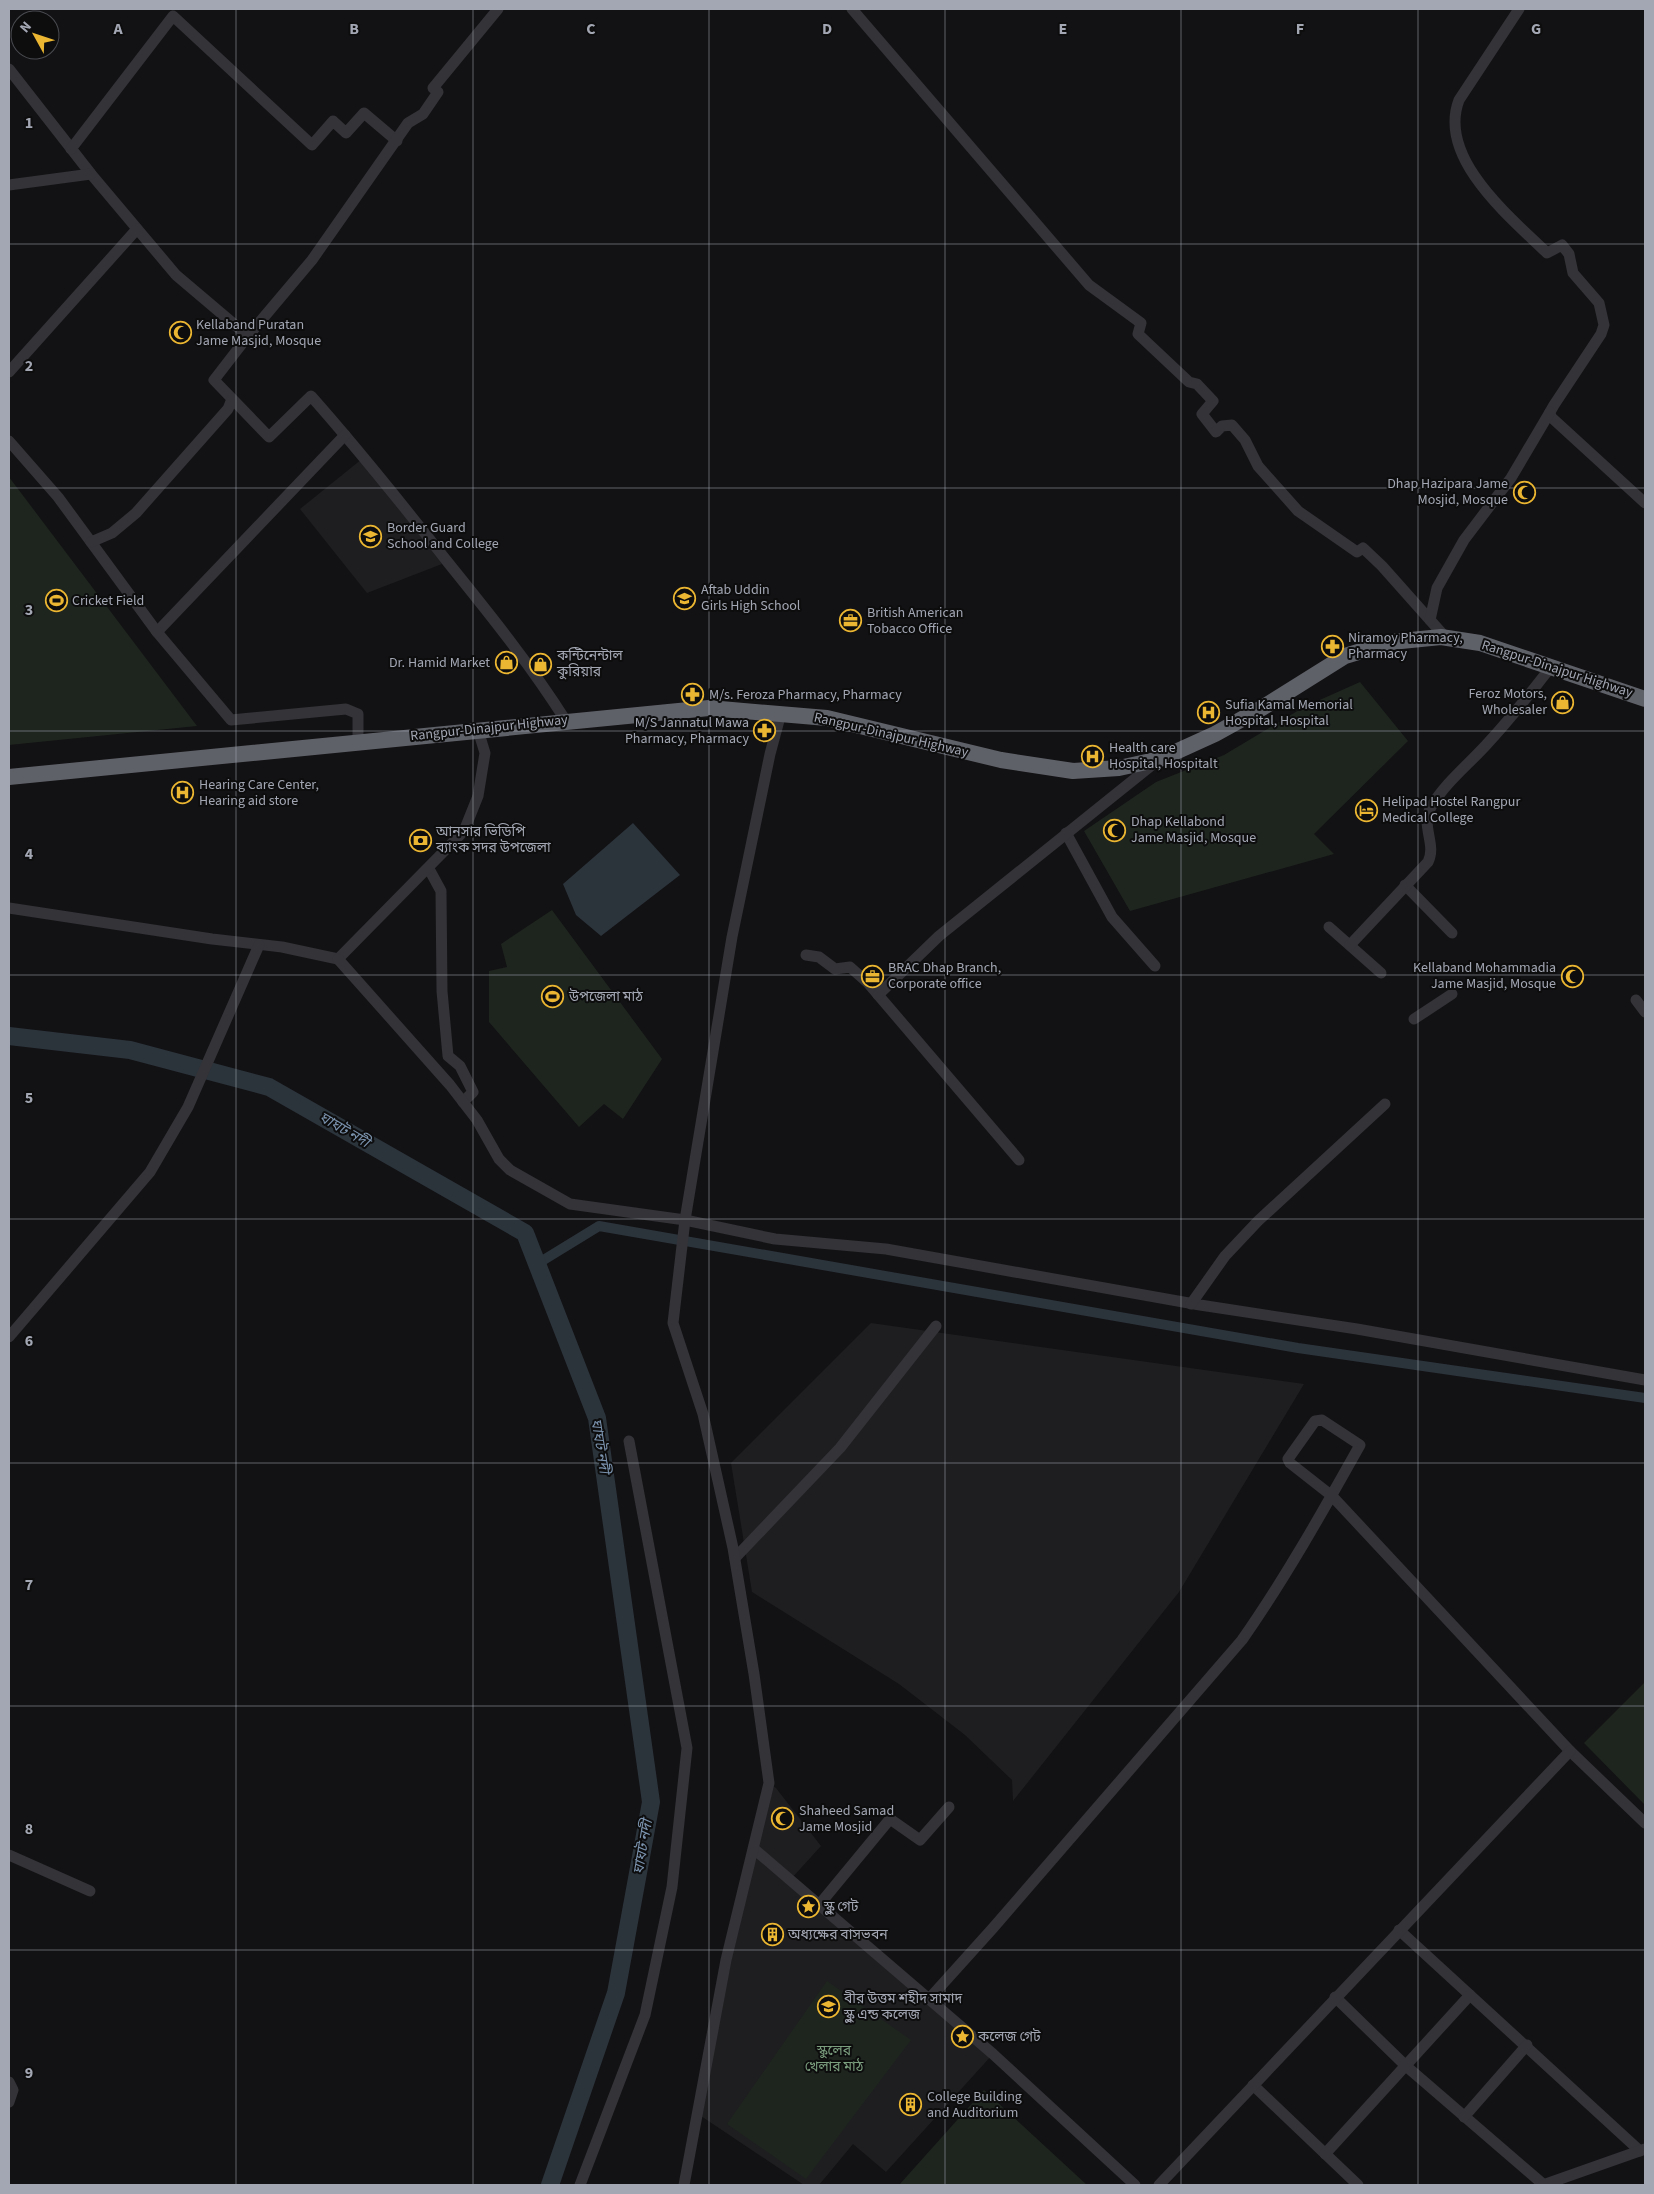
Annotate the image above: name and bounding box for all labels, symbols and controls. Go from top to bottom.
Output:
north arrow [10,10,60,60]
text: N [15,17,36,37]
text: A [112,18,123,40]
text: B [349,18,359,40]
text: C [586,18,596,40]
text: D [822,18,832,40]
text: E [1059,18,1067,40]
text: F [1296,18,1304,40]
text: G [1531,18,1541,40]
text: 1 [25,112,33,134]
place label: Kellaband Puratan Jame Masjid, Mosque [196,315,321,351]
mosque icon: Kellaband Puratan Jame Masjid, Mosque [168,321,192,345]
text: 2 [25,355,33,377]
place label: Dhap Hazipara Jame Mosjid, Mosque [1387,474,1508,510]
mosque icon: Dhap Hazipara Jame Mosjid, Mosque [1512,480,1536,504]
place label: Border Guard School and College [387,518,499,554]
school or university icon: Border Guard School and College [359,524,383,548]
place label: Aftab Uddin Girls High School [701,580,801,616]
school or university icon: Aftab Uddin Girls High School [673,586,697,610]
sports icon: Cricket Field [44,589,68,613]
place label: Cricket Field [72,591,144,611]
text: 3 [25,599,33,621]
place label: British American Tobacco Office [867,603,963,639]
office icon: British American Tobacco Office [839,609,863,633]
place label: Niramoy Pharmacy, Pharmacy [1348,628,1463,664]
pharmacy icon: Niramoy Pharmacy, Pharmacy [1320,634,1344,658]
street label: Rangpur-Dinajpur Highway [1479,635,1636,703]
place label: কন্টিনেন্টাল কুরিয়ার [556,646,624,682]
shop icon: Dr. Hamid Market [494,651,518,675]
shop icon: কন্টিনেন্টাল কুরিয়ার [529,652,553,676]
place label: Dr. Hamid Market [389,653,490,673]
pharmacy icon: M/s. Feroza Pharmacy, Pharmacy [681,683,705,707]
place label: Feroz Motors, Wholesaler [1469,684,1547,720]
place label: M/s. Feroza Pharmacy, Pharmacy [709,685,902,705]
shop icon: Feroz Motors, Wholesaler [1551,690,1575,714]
place label: Sufia Kamal Memorial Hospital, Hospital [1225,695,1353,731]
hospital icon: Sufia Kamal Memorial Hospital, Hospital [1197,701,1221,725]
street label: Rangpur-Dinajpur Highway [812,707,971,763]
street label: Rangpur-Dinajpur Highway [409,710,569,746]
place label: M/S Jannatul Mawa Pharmacy, Pharmacy [625,713,749,749]
pharmacy icon: M/S Jannatul Mawa Pharmacy, Pharmacy [753,719,777,743]
place label: Health care Hospital, Hospitalt [1109,738,1218,774]
hospital icon: Health care Hospital, Hospitalt [1081,744,1105,768]
place label: Hearing Care Center, Hearing aid store [199,775,319,811]
hospital icon: Hearing Care Center, Hearing aid store [171,781,195,805]
place label: Helipad Hostel Rangpur Medical College [1382,792,1520,828]
hotel icon: Helipad Hostel Rangpur Medical College [1354,798,1378,822]
place label: Dhap Kellabond Jame Masjid, Mosque [1131,812,1256,848]
mosque icon: Dhap Kellabond Jame Masjid, Mosque [1103,818,1127,842]
place label: আনসার ভিডিপি ব্যাংক সদর উপজেলা [435,822,551,858]
bank icon: আনসার ভিডিপি ব্যাংক সদর উপজেলা [408,828,432,852]
text: 4 [25,843,34,865]
place label: BRAC Dhap Branch, Corporate office [888,958,1001,994]
place label: Kellaband Mohammadia Jame Masjid, Mosque [1413,958,1556,994]
office icon: BRAC Dhap Branch, Corporate office [860,964,884,988]
mosque icon: Kellaband Mohammadia Jame Masjid, Mosque [1560,964,1584,988]
sports icon: উপজেলা মাঠ [541,985,565,1009]
place label: উপজেলা মাঠ [568,987,643,1007]
text: 5 [25,1087,33,1109]
water label: ঘাঘট নদী [315,1107,376,1154]
text: 6 [25,1330,33,1352]
water label: ঘাঘট নদী [585,1417,615,1478]
text: 7 [25,1574,33,1596]
place label: Shaheed Samad Jame Mosjid [799,1801,894,1837]
mosque icon: Shaheed Samad Jame Mosjid [771,1807,795,1831]
water label: ঘাঘট নদী [628,1815,659,1876]
text: 8 [25,1818,33,1840]
place icon: স্কুল গেট [796,1895,820,1919]
place label: স্কুল গেট [823,1897,859,1917]
building icon: অধ্যক্ষের বাসভবন [760,1923,784,1947]
place label: অধ্যক্ষের বাসভবন [787,1925,888,1945]
place label: বীর উত্তম শহীদ সামাদ স্কুল এন্ড কলেজ [843,1989,963,2025]
school or university icon: বীর উত্তম শহীদ সামাদ স্কুল এন্ড কলেজ [816,1995,840,2019]
place icon: কলেজ গেট [950,2025,974,2049]
place label: কলেজ গেট [977,2027,1041,2047]
park label: স্কুলের খেলার মাঠ [805,2041,864,2077]
text: 9 [25,2062,33,2084]
place label: College Building and Auditorium [927,2087,1022,2123]
building icon: College Building and Auditorium [899,2093,923,2117]

